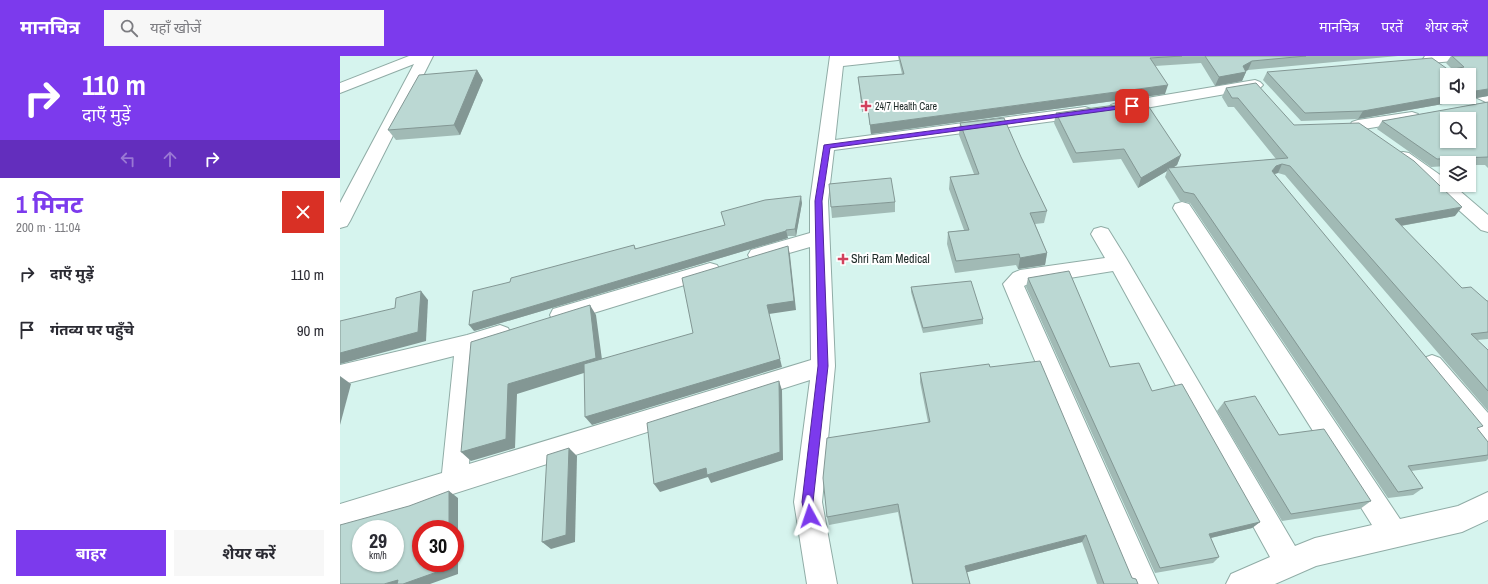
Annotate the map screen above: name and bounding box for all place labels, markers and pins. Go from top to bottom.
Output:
pin [1115,89,1149,123]
marker: 24/7 Health Care [860,100,872,112]
place label: 24/7 Health Care [875,100,937,113]
place label: Shri Ram Medical [851,251,930,267]
marker: Shri Ram Medical [838,254,848,264]

